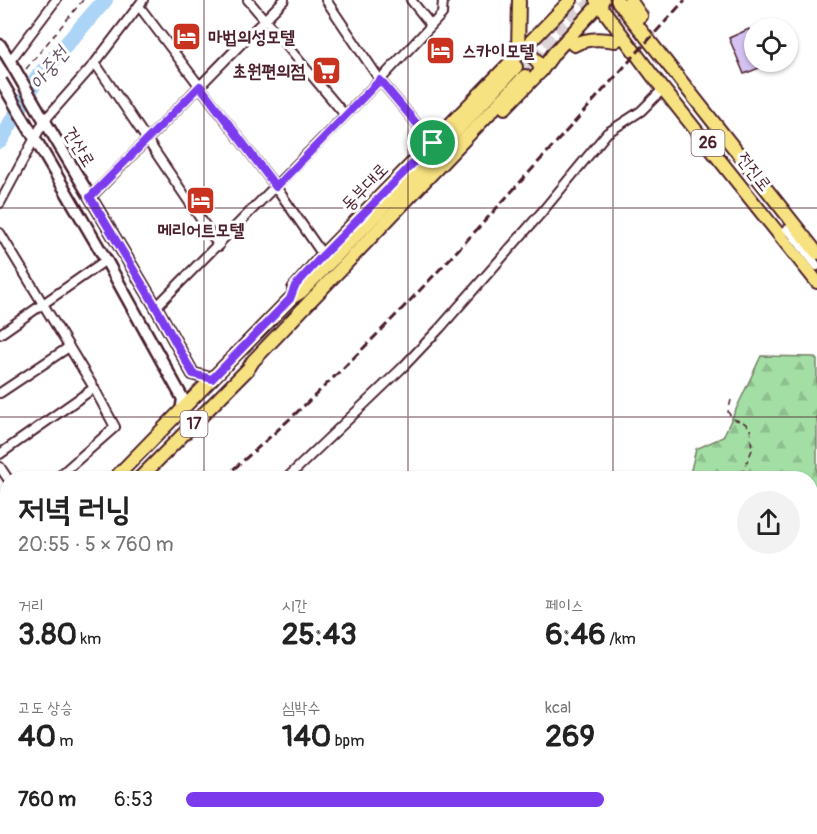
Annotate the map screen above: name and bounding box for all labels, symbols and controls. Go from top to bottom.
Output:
map controls [744,18,798,72]
button: locate [744,18,798,72]
hotel icon: 마법의성모텔 [171,21,203,53]
place label: 마법의성모텔 [208,26,295,49]
hotel icon: 스카이모텔 [425,35,457,67]
water label: 아중천 [24,40,75,95]
place label: 스카이모텔 [462,40,535,63]
supermarket icon: 초원편의점 [310,55,342,87]
place label: 초원편의점 [233,60,306,83]
pin [407,117,458,168]
street label: 건산로 [58,122,100,172]
icon: arrive [416,126,449,159]
road number: 26 [692,130,724,156]
street label: 전진로 [732,148,776,196]
street label: 동부대로 [337,158,393,216]
hotel icon: 메리어트모텔 [185,185,217,217]
place label: 메리어트모텔 [158,219,245,242]
road number: 17 [180,411,208,437]
text: 저녁 러닝 [18,489,131,530]
button: share [737,491,800,554]
text: 20:55 · 5 × 760 m [18,532,174,557]
text: 거리 [18,596,44,616]
text: 시간 [282,596,307,616]
text: 페이스 [545,596,584,616]
text: 3.80 [18,616,77,653]
text: 25:43 [282,616,357,653]
text: 6:46 [545,616,606,653]
text: km [77,629,101,649]
text: /km [606,629,636,649]
text: 고도 상승 [18,698,73,718]
text: 심박수 [282,698,320,718]
text: kcal [545,698,571,718]
text: 40 [18,718,56,755]
text: 140 [282,718,331,755]
text: 269 [545,718,595,755]
text: m [56,731,74,751]
text: bpm [331,731,364,751]
text: 760 m [18,787,76,812]
text: 6:53 [114,787,153,812]

